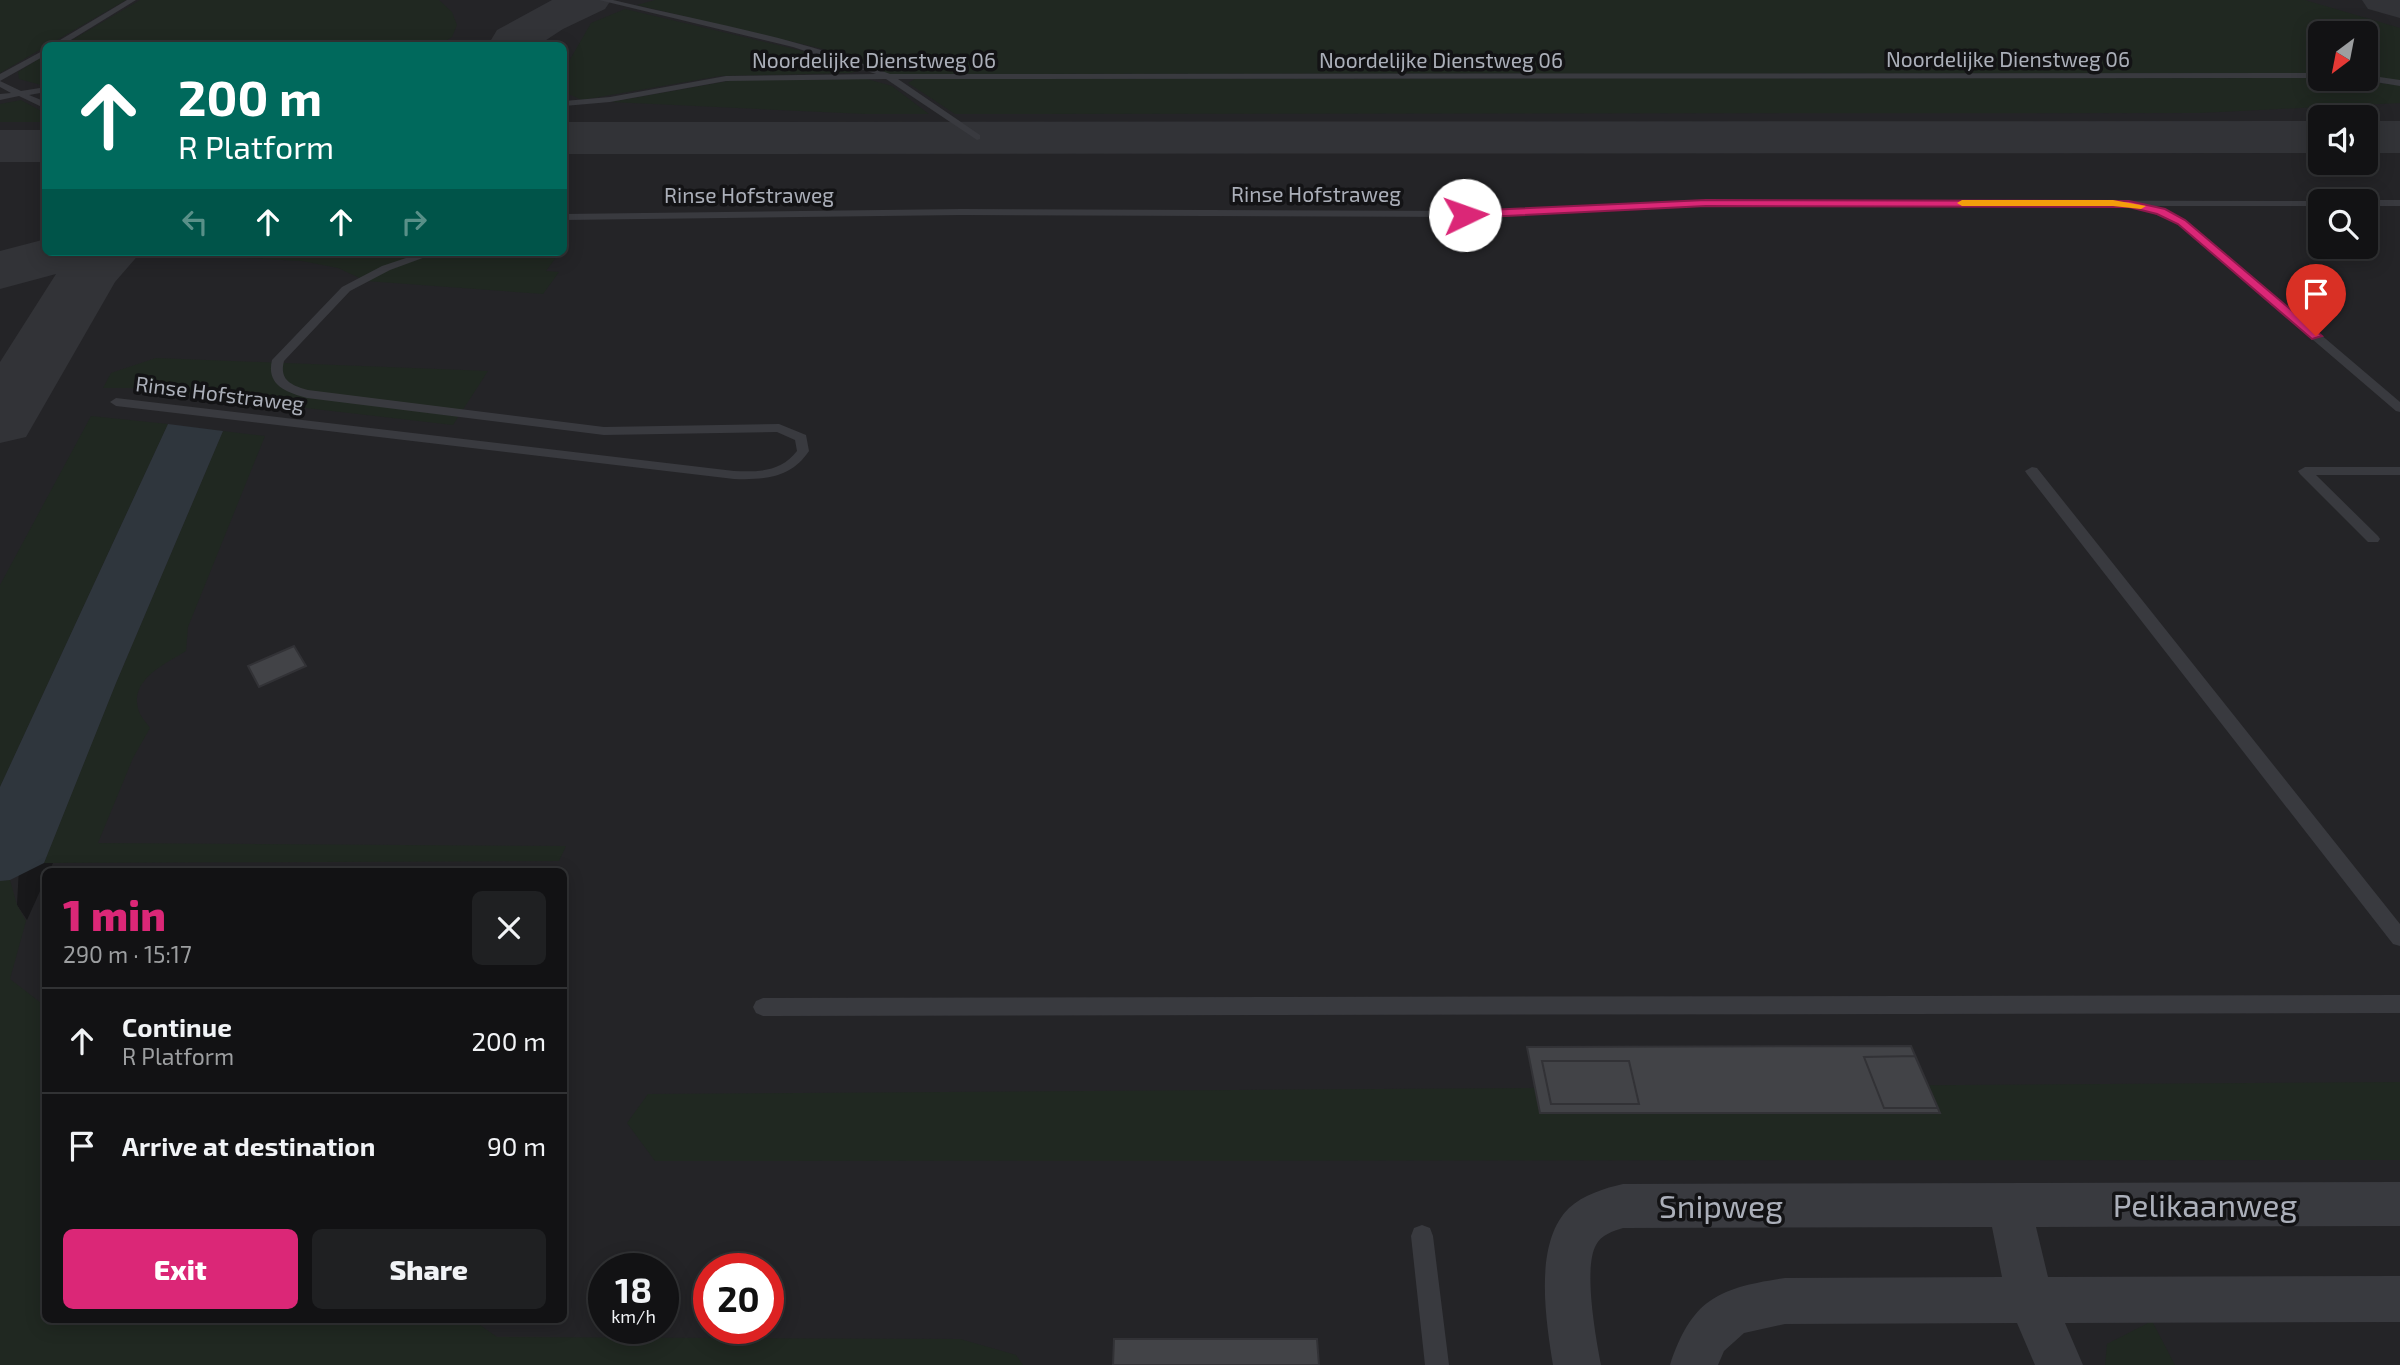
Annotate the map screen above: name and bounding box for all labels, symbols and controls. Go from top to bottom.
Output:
north arrow [2308,21,2378,91]
map controls [2308,21,2378,259]
street label: Noordelijke Dienstweg 06 [1886,46,2130,72]
street label: Noordelijke Dienstweg 06 [752,47,996,73]
street label: Noordelijke Dienstweg 06 [1319,47,1563,73]
text: 200 m [178,67,322,126]
icon: ahead [63,70,154,161]
button: sound [2308,105,2378,175]
text: R Platform [178,127,334,165]
position arrow [1428,178,1502,252]
street label: Rinse Hofstraweg [1231,181,1401,206]
street label: Rinse Hofstraweg [664,182,834,207]
button: search [2308,189,2378,259]
icon: left [176,203,214,241]
icon: ahead [249,203,287,241]
icon: ahead [322,203,360,241]
icon: right [395,203,433,241]
pin [2286,264,2346,336]
icon: arrive [2297,275,2335,313]
street label: Rinse Hofstraweg [134,370,306,416]
text: 1 min [63,889,166,939]
button: close [472,891,546,965]
text: 290 m · 15:17 [63,940,192,968]
text: Continue [122,1011,232,1042]
icon: ahead [63,1022,101,1060]
text: 200 m [471,1025,546,1056]
text: R Platform [122,1042,234,1070]
icon: arrive [63,1127,101,1165]
text: Arrive at destination [122,1130,375,1161]
text: 90 m [487,1130,546,1161]
street label: Pelikaanweg [2113,1185,2297,1223]
street label: Snipweg [1659,1186,1783,1224]
button: Exit [63,1229,298,1309]
button: Share [312,1229,546,1309]
speed limit sign: 20 [693,1253,784,1344]
text: 18 [615,1268,652,1310]
text: km/h [611,1305,656,1327]

